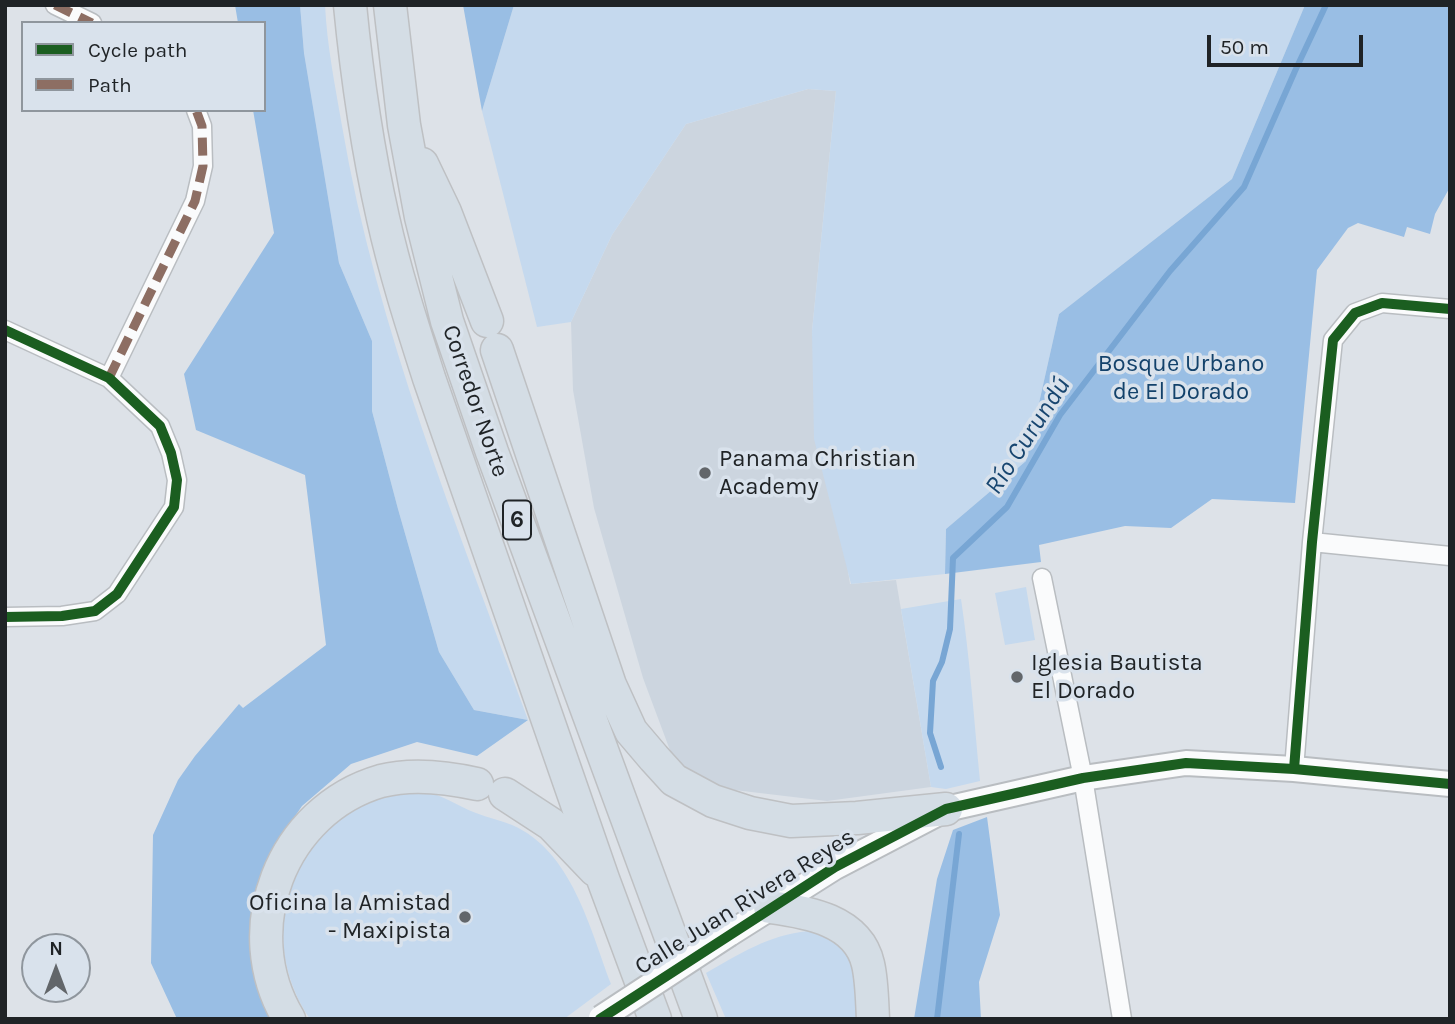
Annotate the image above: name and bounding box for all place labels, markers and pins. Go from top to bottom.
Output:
place label: Panama Christian Academy [719,445,916,501]
marker: Panama Christian Academy [697,465,713,481]
place label: Iglesia Bautista El Dorado [1031,649,1203,705]
marker: Iglesia Bautista El Dorado [1009,669,1025,685]
place label: Oficina la Amistad - Maxipista [249,889,451,945]
marker: Oficina la Amistad - Maxipista [457,909,473,925]

